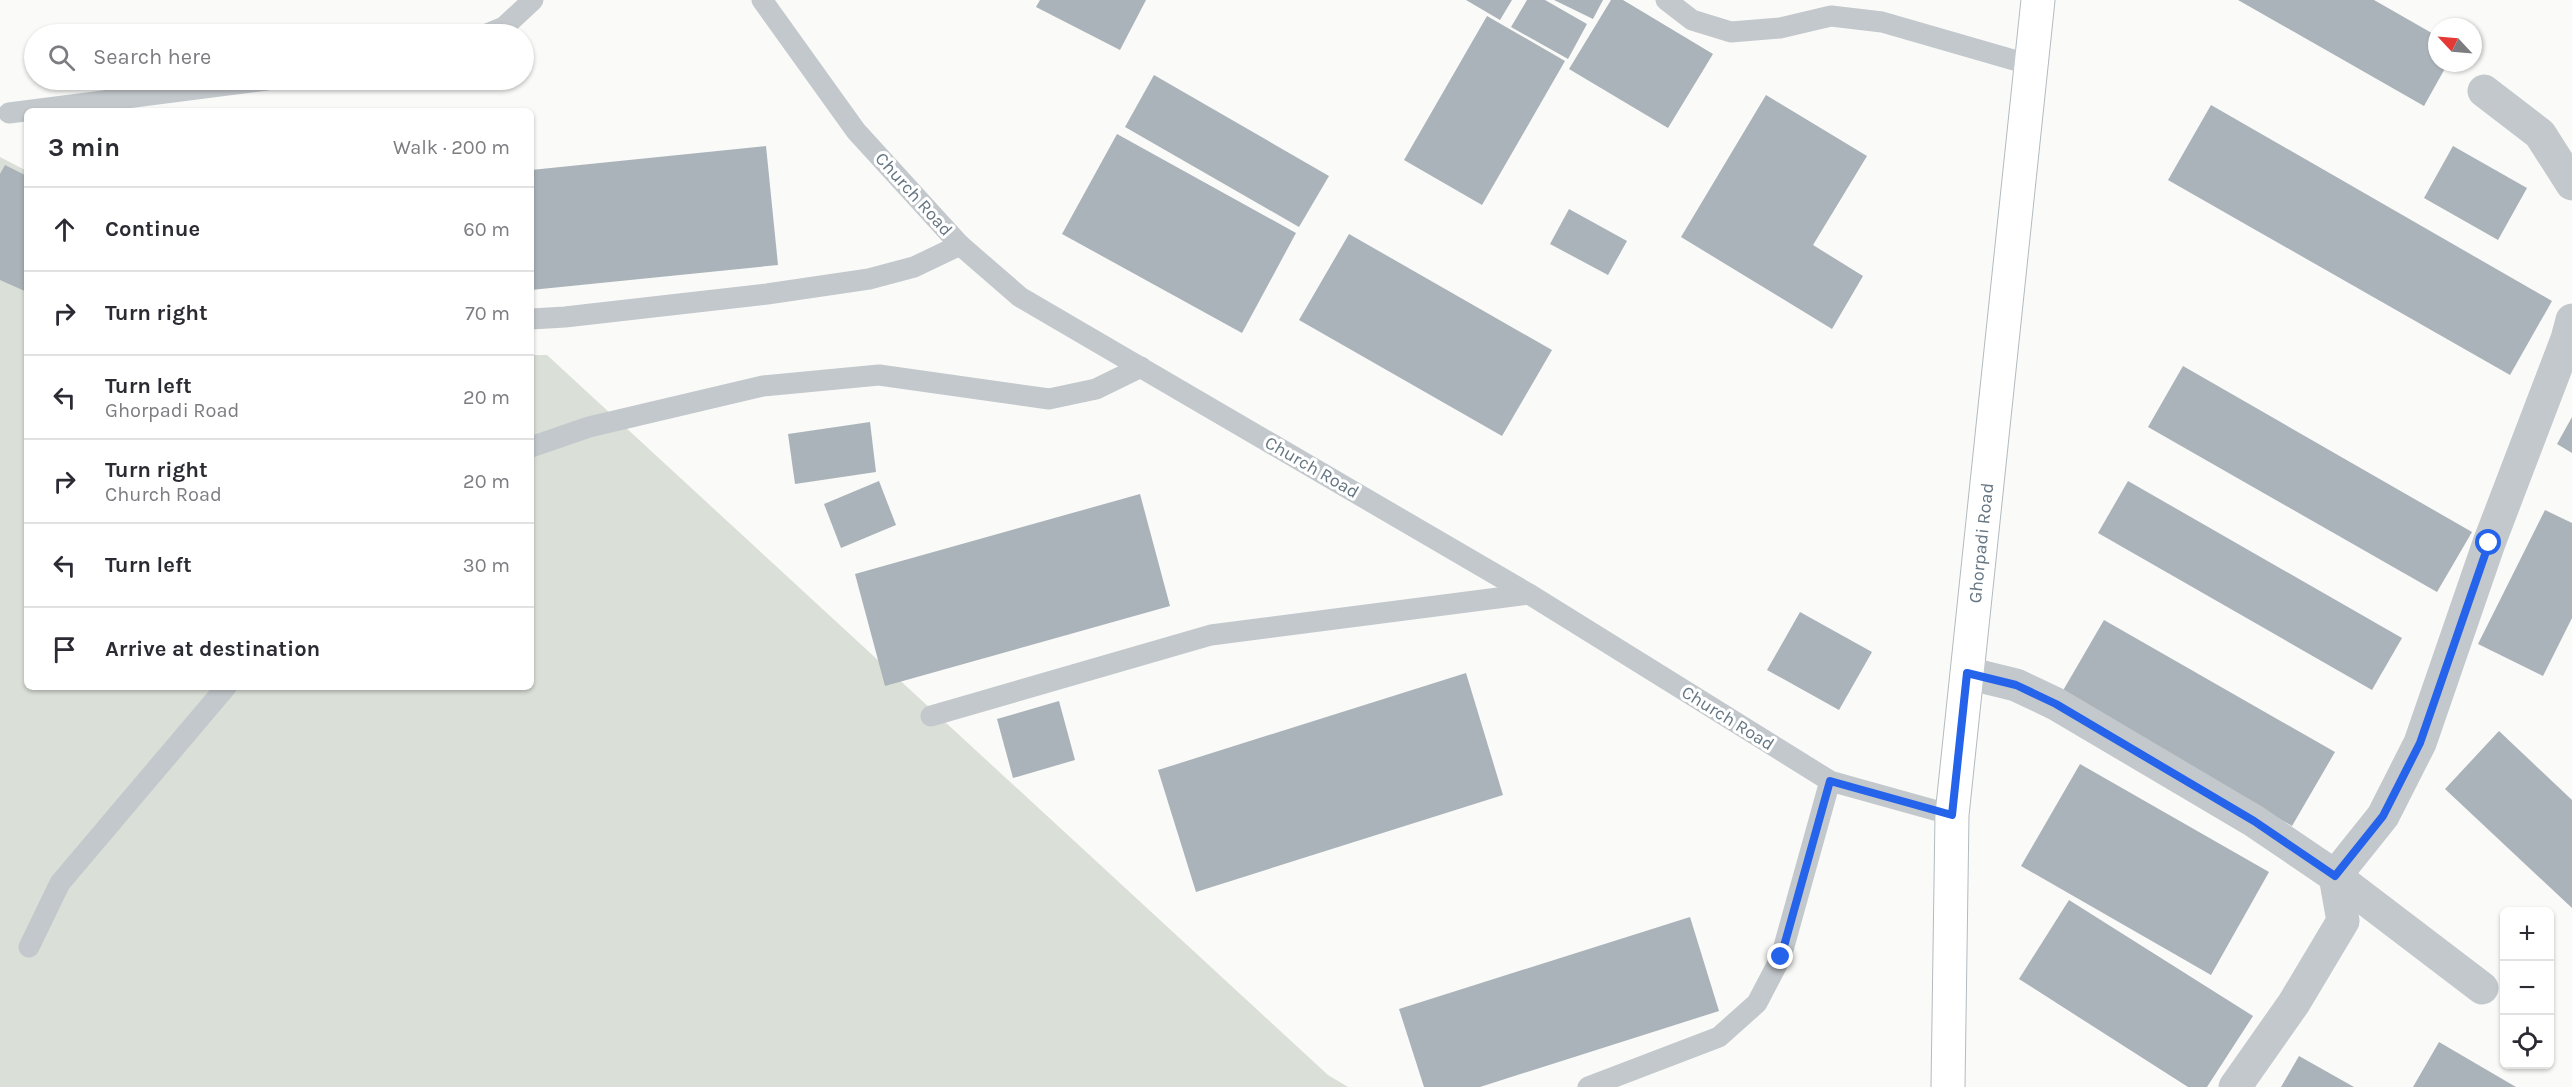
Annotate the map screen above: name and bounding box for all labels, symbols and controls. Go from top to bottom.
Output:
north arrow [2428,18,2482,72]
search box [24,24,534,90]
icon: search [45,41,78,74]
text: Search here [93,44,211,70]
text: 3 min [48,132,120,163]
text: Walk · 200 m [393,136,510,159]
street label: Church Road [871,148,957,240]
icon: ahead [48,213,81,246]
text: Continue [105,216,200,242]
text: 60 m [463,218,510,241]
icon: right [48,297,81,330]
text: Turn right [105,300,208,326]
text: 70 m [465,302,510,325]
text: Turn left [105,373,192,399]
icon: left [48,381,81,414]
text: 20 m [463,386,510,409]
text: Ghorpadi Road [105,399,239,422]
street label: Church Road [1261,431,1363,503]
text: Turn right [105,457,208,483]
icon: right [48,465,81,498]
text: 20 m [463,470,510,493]
street label: Ghorpadi Road [1964,482,1998,604]
text: Church Road [105,483,222,506]
route start [2475,529,2501,555]
icon: left [48,549,81,582]
text: Turn left [105,552,192,578]
text: 30 m [463,554,510,577]
icon: arrive [48,633,81,666]
text: Arrive at destination [105,636,320,662]
street label: Church Road [1678,681,1778,755]
map controls [2500,907,2554,1069]
button: + [2500,907,2554,961]
route end [1767,943,1793,969]
button: − [2500,961,2554,1015]
button: locate [2500,1015,2554,1069]

